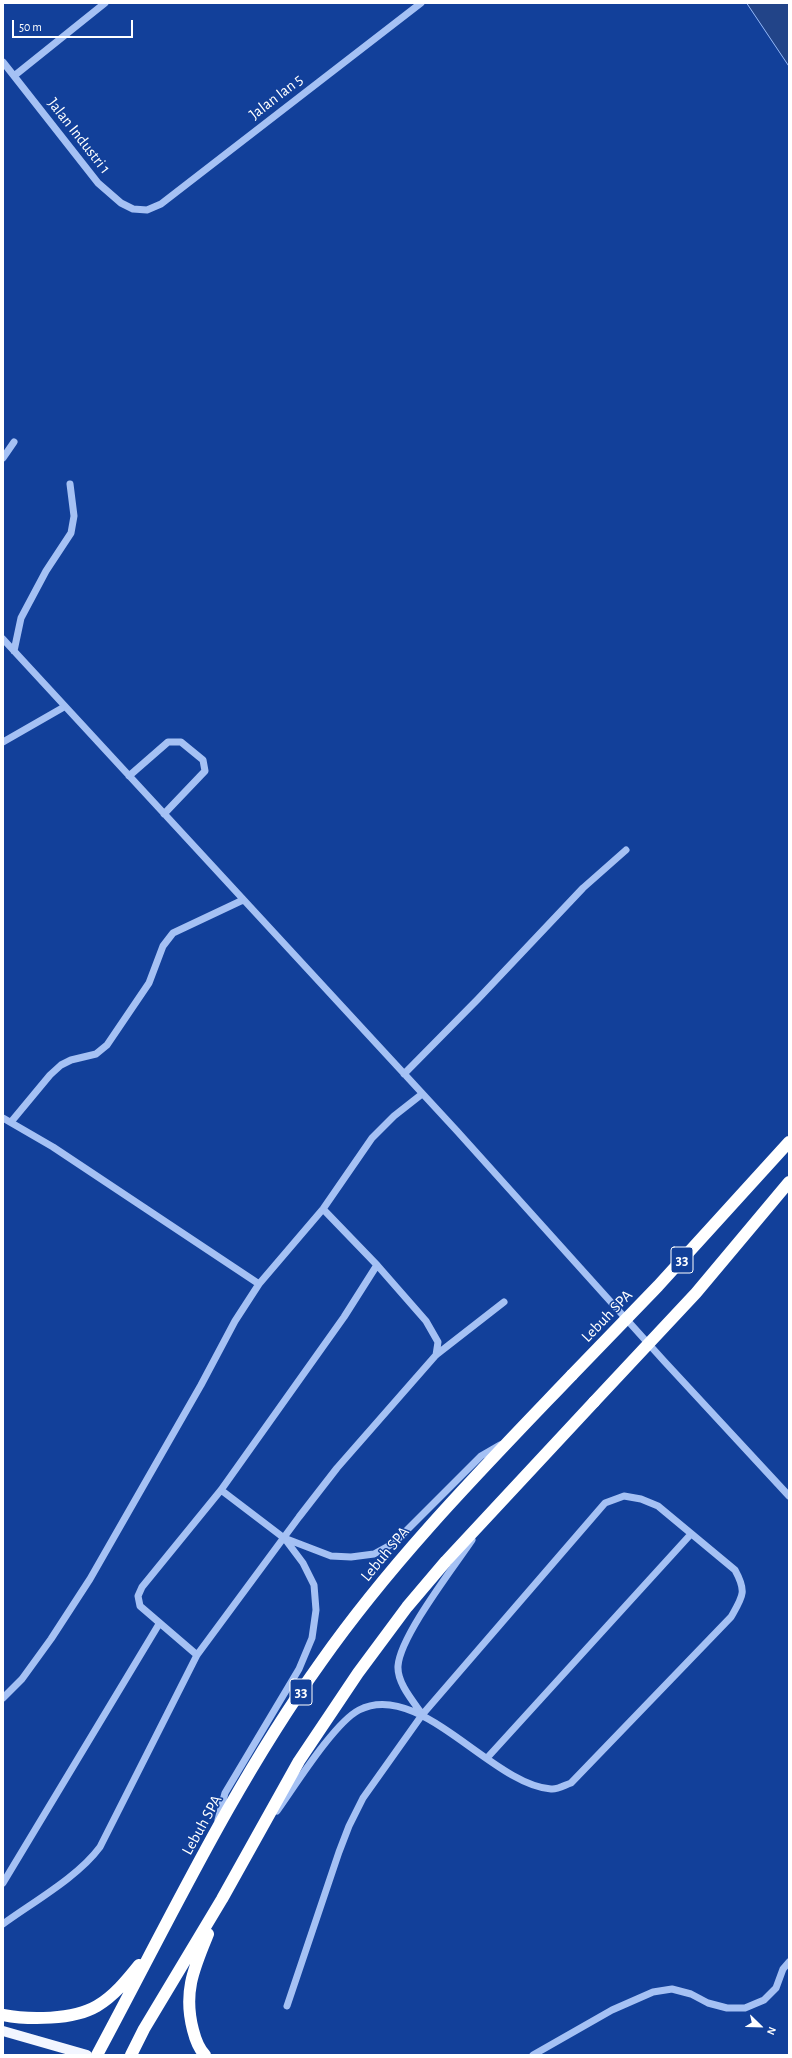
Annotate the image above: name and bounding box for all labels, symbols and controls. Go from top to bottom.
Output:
scale bar [14,12,135,38]
text: 50 m [19,21,42,33]
street label: Jalan Ian 5 [245,70,307,124]
street label: Jalan Industri 1 [43,94,115,178]
road number: 33 [671,1247,693,1273]
street label: Lebuh SPA [577,1286,637,1346]
street label: Lebuh SPA [357,1523,413,1585]
road number: 33 [290,1679,312,1705]
street label: Lebuh SPA [178,1792,226,1858]
north arrow [740,2006,780,2046]
text: N [765,2025,778,2037]

